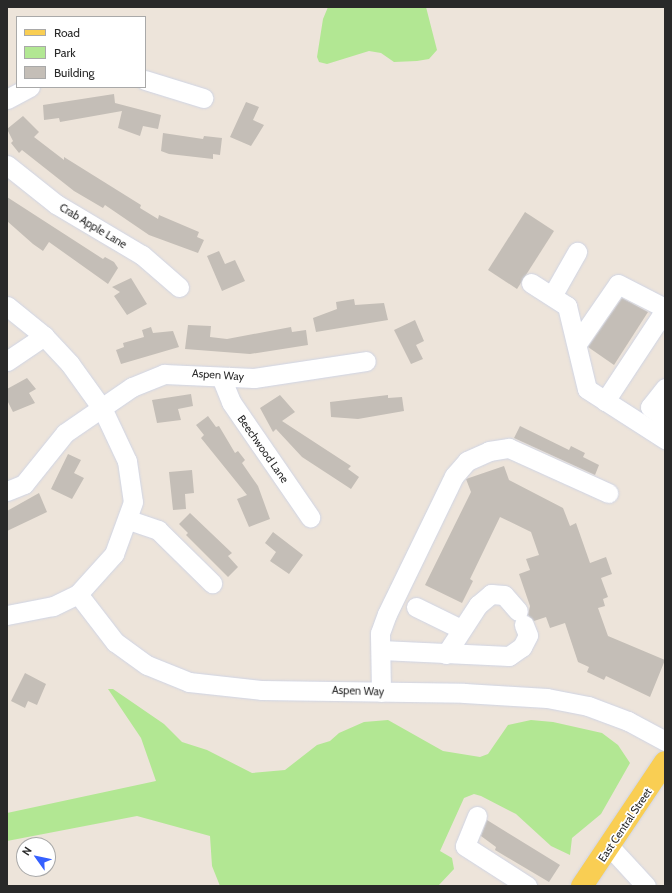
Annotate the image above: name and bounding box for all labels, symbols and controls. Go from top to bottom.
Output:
legend [16,16,146,88]
text: Road [54,25,80,40]
text: Park [54,45,76,60]
text: Building [54,65,95,80]
street label: Crab Apple Lane [57,201,129,251]
street label: Aspen Way [191,367,245,383]
street label: Beechwood Lane [235,413,291,485]
street label: Aspen Way [332,683,384,699]
street label: East Central Street [595,786,655,864]
north arrow [16,837,56,877]
text: N [19,844,35,858]

